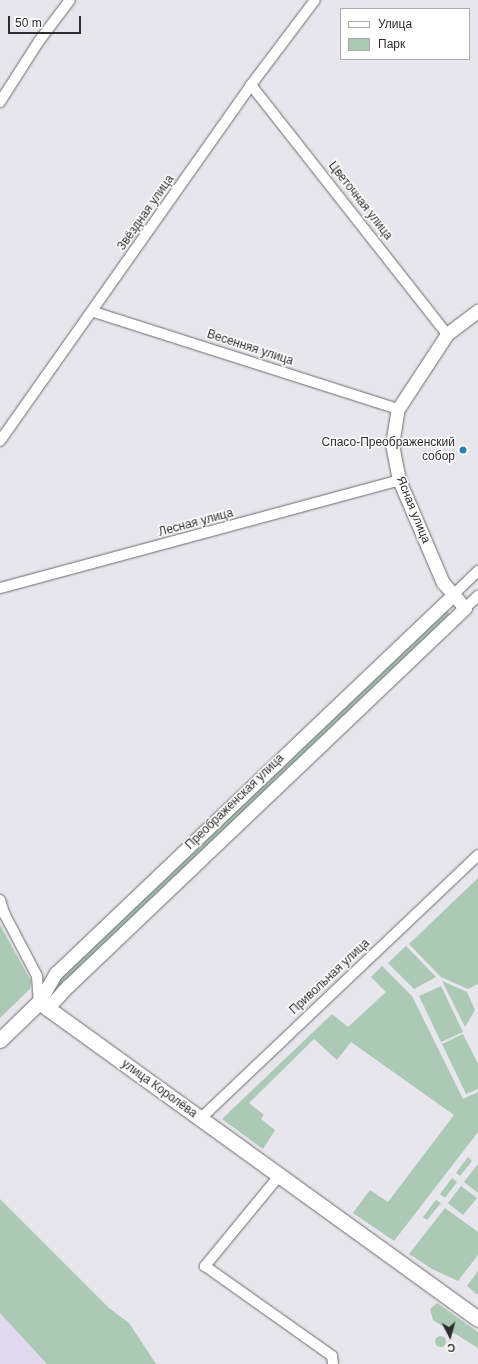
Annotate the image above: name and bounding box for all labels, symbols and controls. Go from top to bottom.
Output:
scale bar [10,8,83,34]
legend [340,8,470,60]
text: 50 m [15,16,42,30]
text: Улица [378,17,412,31]
text: Парк [378,37,405,51]
street label: Цветочная улица [325,159,395,243]
street label: Звёздная улица [115,173,177,253]
street label: Весенняя улица [205,327,295,369]
place label: Спасо-Преображенский собор [322,436,455,464]
marker: Спасо-Преображенский собор [458,445,468,455]
street label: Ясная улица [393,474,433,546]
street label: Лесная улица [157,506,235,540]
street label: Преображенская улица [183,751,287,853]
street label: Привольная улица [287,936,373,1018]
street label: улица Королёва [118,1057,200,1121]
north arrow [430,1316,470,1356]
text: С [447,1342,456,1354]

